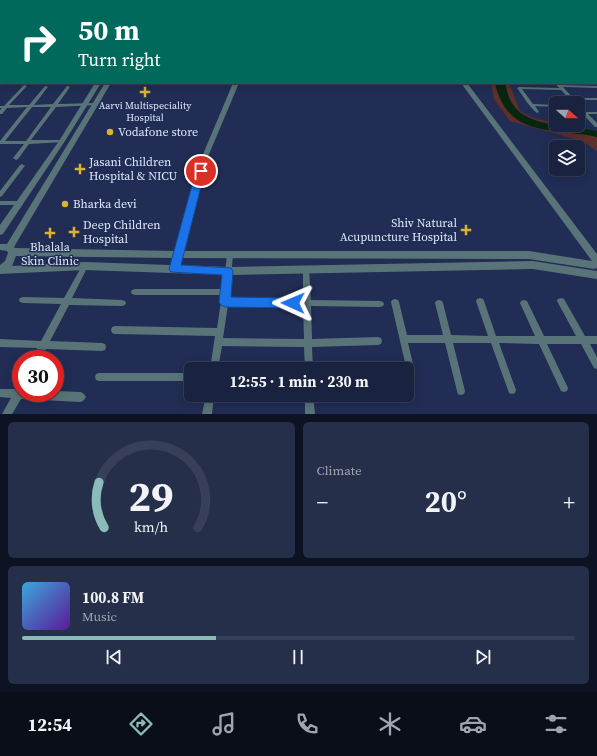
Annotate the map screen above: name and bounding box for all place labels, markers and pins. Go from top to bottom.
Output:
marker: Aarvi Multispeciality Hospital [139,86,151,98]
place label: Aarvi Multispeciality Hospital [99,99,192,124]
place label: Vodafone store [118,124,198,140]
marker: Vodafone store [105,127,115,137]
place label: Jasani Children Hospital & NICU [88,154,178,184]
pin [184,154,218,188]
marker: Jasani Children Hospital & NICU [74,163,86,175]
place label: Bharka devi [73,196,137,212]
marker: Bharka devi [60,199,70,209]
place label: Shiv Natural Acupuncture Hospital [340,215,457,245]
place label: Deep Children Hospital [83,217,161,247]
marker: Shiv Natural Acupuncture Hospital [460,224,472,236]
marker: Deep Children Hospital [68,226,80,238]
marker: Bhalala Skin Clinic [44,227,56,239]
place label: Bhalala Skin Clinic [21,239,79,269]

